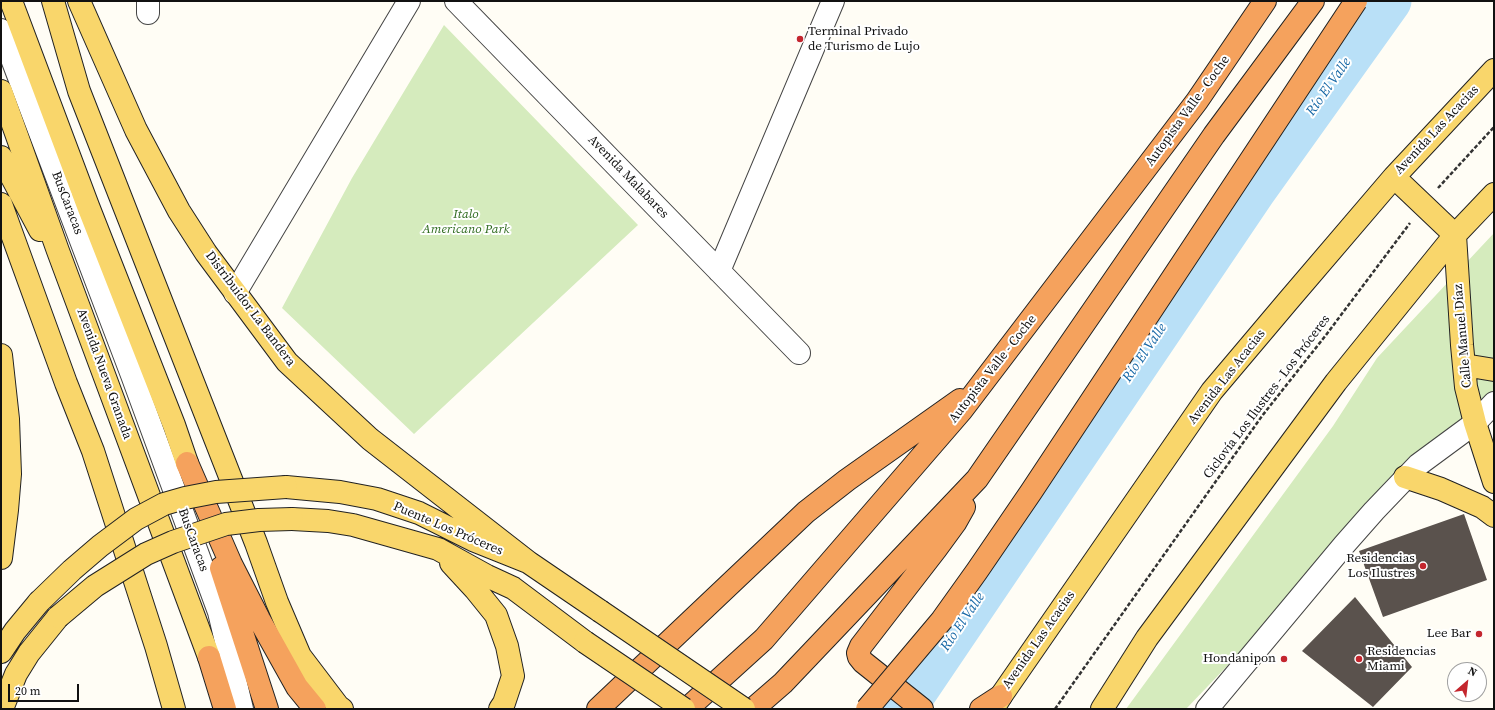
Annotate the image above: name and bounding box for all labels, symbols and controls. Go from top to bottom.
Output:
place label: Terminal Privado de Turismo de Lujo [808,24,920,55]
marker: Terminal Privado de Turismo de Lujo [795,34,805,44]
street label: Autopista Valle - Coche [1143,53,1233,169]
water label: Río El Valle [1303,55,1355,119]
street label: Avenida Las Acacias [1392,82,1482,178]
street label: Avenida Malabares [584,132,672,222]
street label: BusCaracas [48,169,86,237]
park label: Italo Americano Park [422,207,510,238]
street label: Distribuidor La Bandera [202,248,298,370]
street label: Calle Manuel Díaz [1451,283,1475,389]
street label: Avenida Nueva Granada [73,307,135,441]
street label: Autopista Valle - Coche [946,312,1040,426]
street label: Ciclovía Los Ilustres - Los Próceres [1200,312,1334,482]
water label: Río El Valle [1119,321,1171,385]
street label: Avenida Las Acacias [1185,326,1269,428]
street label: Puente Los Próceres [391,499,505,559]
street label: BusCaracas [174,506,212,574]
place label: Residencias Los Ilustres [1346,551,1415,582]
marker: Residencias Los Ilustres [1418,561,1428,571]
street label: Avenida Las Acacias [999,588,1079,692]
water label: Río El Valle [937,590,989,654]
place label: Lee Bar [1427,626,1471,642]
marker: Lee Bar [1474,629,1484,639]
place label: Residencias Miami [1367,644,1436,675]
place label: Hondanipon [1203,651,1276,667]
marker: Hondanipon [1279,654,1289,664]
marker: Residencias Miami [1354,654,1364,664]
north arrow [1447,662,1487,702]
text: N [1465,663,1479,680]
scale bar [10,676,81,702]
text: 20 m [15,683,41,699]

